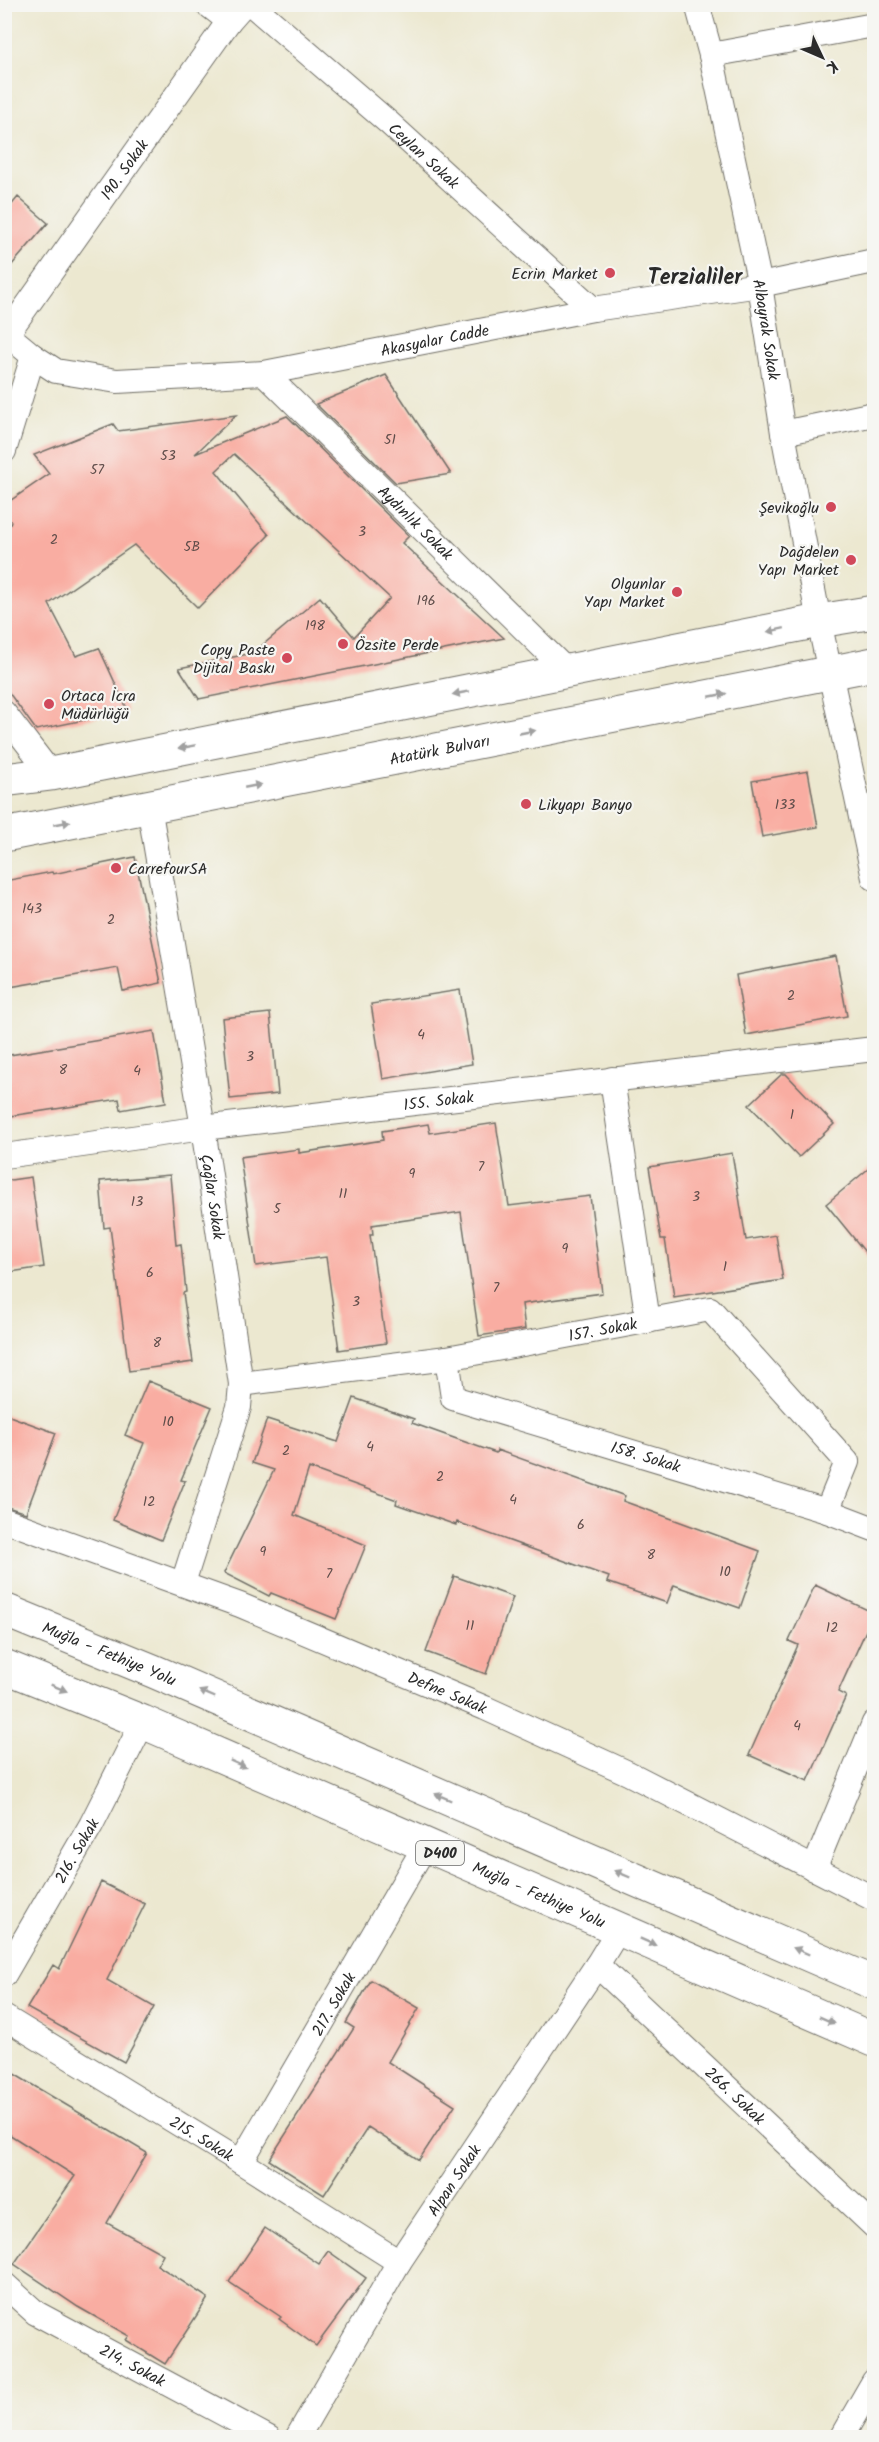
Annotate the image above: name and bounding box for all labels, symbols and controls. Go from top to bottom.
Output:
north arrow [792,27,852,87]
text: K [819,54,844,79]
street label: Ceylan Sokak [382,117,465,196]
street label: 190. Sokak [95,134,156,206]
district label: Terzialiler [648,261,743,296]
place label: Ecrin Market [511,262,599,287]
marker: Ecrin Market [603,266,617,280]
street label: Albayrak Sokak [745,277,786,383]
street label: Akasyalar Cadde [379,318,491,364]
house number: 51 [384,429,396,451]
house number: 53 [160,445,176,467]
house number: 57 [90,459,105,481]
street label: Aydınlık Sokak [371,480,459,567]
place label: Şevikoğlu [759,496,819,521]
marker: Şevikoğlu [824,500,838,514]
house number: 3 [358,521,366,543]
house number: 2 [50,529,58,551]
house number: 5B [184,536,200,558]
place label: Dağdelen Yapı Market [758,540,840,583]
marker: Dağdelen Yapı Market [844,553,858,567]
place label: Olgunlar Yapı Market [584,572,667,615]
marker: Olgunlar Yapı Market [670,585,684,599]
house number: 196 [416,590,436,612]
house number: 198 [305,615,325,637]
one-way arrow [766,625,785,635]
place label: Özsite Perde [355,633,439,658]
marker: Özsite Perde [336,637,350,651]
place label: Copy Paste Dijital Baskı [193,638,275,681]
marker: Copy Paste Dijital Baskı [280,651,294,665]
place label: Ortaca İcra Müdürlüğü [61,684,136,727]
one-way arrow [451,689,470,698]
one-way arrow [709,690,728,699]
marker: Ortaca İcra Müdürlüğü [42,697,56,711]
one-way arrow [518,727,537,736]
street label: Atatürk Bulvarı [387,729,492,773]
one-way arrow [177,743,196,752]
one-way arrow [244,781,263,790]
place label: Likyapı Banyo [538,793,632,818]
house number: 133 [775,794,795,816]
marker: Likyapı Banyo [519,797,533,811]
one-way arrow [53,818,72,827]
place label: CarrefourSA [128,857,208,882]
marker: CarrefourSA [109,861,123,875]
house number: 143 [22,898,42,920]
house number: 2 [107,909,115,931]
house number: 2 [787,985,795,1007]
house number: 4 [417,1024,425,1046]
house number: 3 [246,1046,254,1068]
house number: 8 [59,1059,68,1081]
house number: 4 [133,1060,141,1082]
street label: 155. Sokak [402,1085,476,1118]
house number: 1 [790,1104,794,1126]
street label: Çağlar Sokak [193,1153,230,1242]
house number: 7 [478,1156,485,1178]
house number: 9 [409,1163,416,1185]
house number: 11 [339,1183,347,1205]
house number: 3 [692,1186,700,1208]
house number: 13 [131,1191,143,1213]
house number: 5 [273,1198,282,1220]
house number: 9 [562,1238,569,1260]
house number: 1 [723,1256,727,1278]
house number: 6 [146,1262,154,1284]
house number: 7 [493,1277,500,1299]
house number: 3 [352,1291,360,1313]
street label: 157. Sokak [566,1312,640,1349]
house number: 8 [153,1332,162,1354]
house number: 10 [162,1411,174,1433]
street label: 158. Sokak [608,1435,684,1480]
house number: 4 [366,1436,374,1458]
house number: 2 [282,1440,290,1462]
house number: 2 [436,1466,444,1488]
house number: 4 [509,1489,517,1511]
house number: 12 [143,1491,155,1513]
house number: 6 [577,1514,585,1536]
house number: 9 [260,1541,267,1563]
house number: 8 [647,1544,656,1566]
house number: 10 [719,1561,731,1583]
house number: 7 [326,1563,333,1585]
house number: 11 [466,1615,474,1637]
street label: Muğla - Fethiye Yolu [38,1616,180,1694]
house number: 12 [826,1617,838,1639]
street label: Defne Sokak [403,1666,491,1722]
one-way arrow [50,1683,68,1693]
one-way arrow [197,1689,215,1699]
house number: 4 [793,1715,801,1737]
one-way arrow [230,1759,248,1769]
one-way arrow [435,1792,452,1801]
street label: 216. Sokak [49,1814,107,1888]
road number: D400 [416,1841,464,1865]
street label: Muğla - Fethiye Yolu [468,1856,609,1936]
one-way arrow [613,1869,631,1879]
one-way arrow [640,1937,657,1946]
one-way arrow [792,1946,810,1956]
street label: 217. Sokak [306,1968,363,2041]
one-way arrow [819,2015,836,2024]
street label: 266. Sokak [698,2061,771,2132]
street label: 215. Sokak [164,2110,239,2169]
street label: Alpan Sokak [422,2139,488,2222]
street label: 214. Sokak [95,2338,170,2394]

